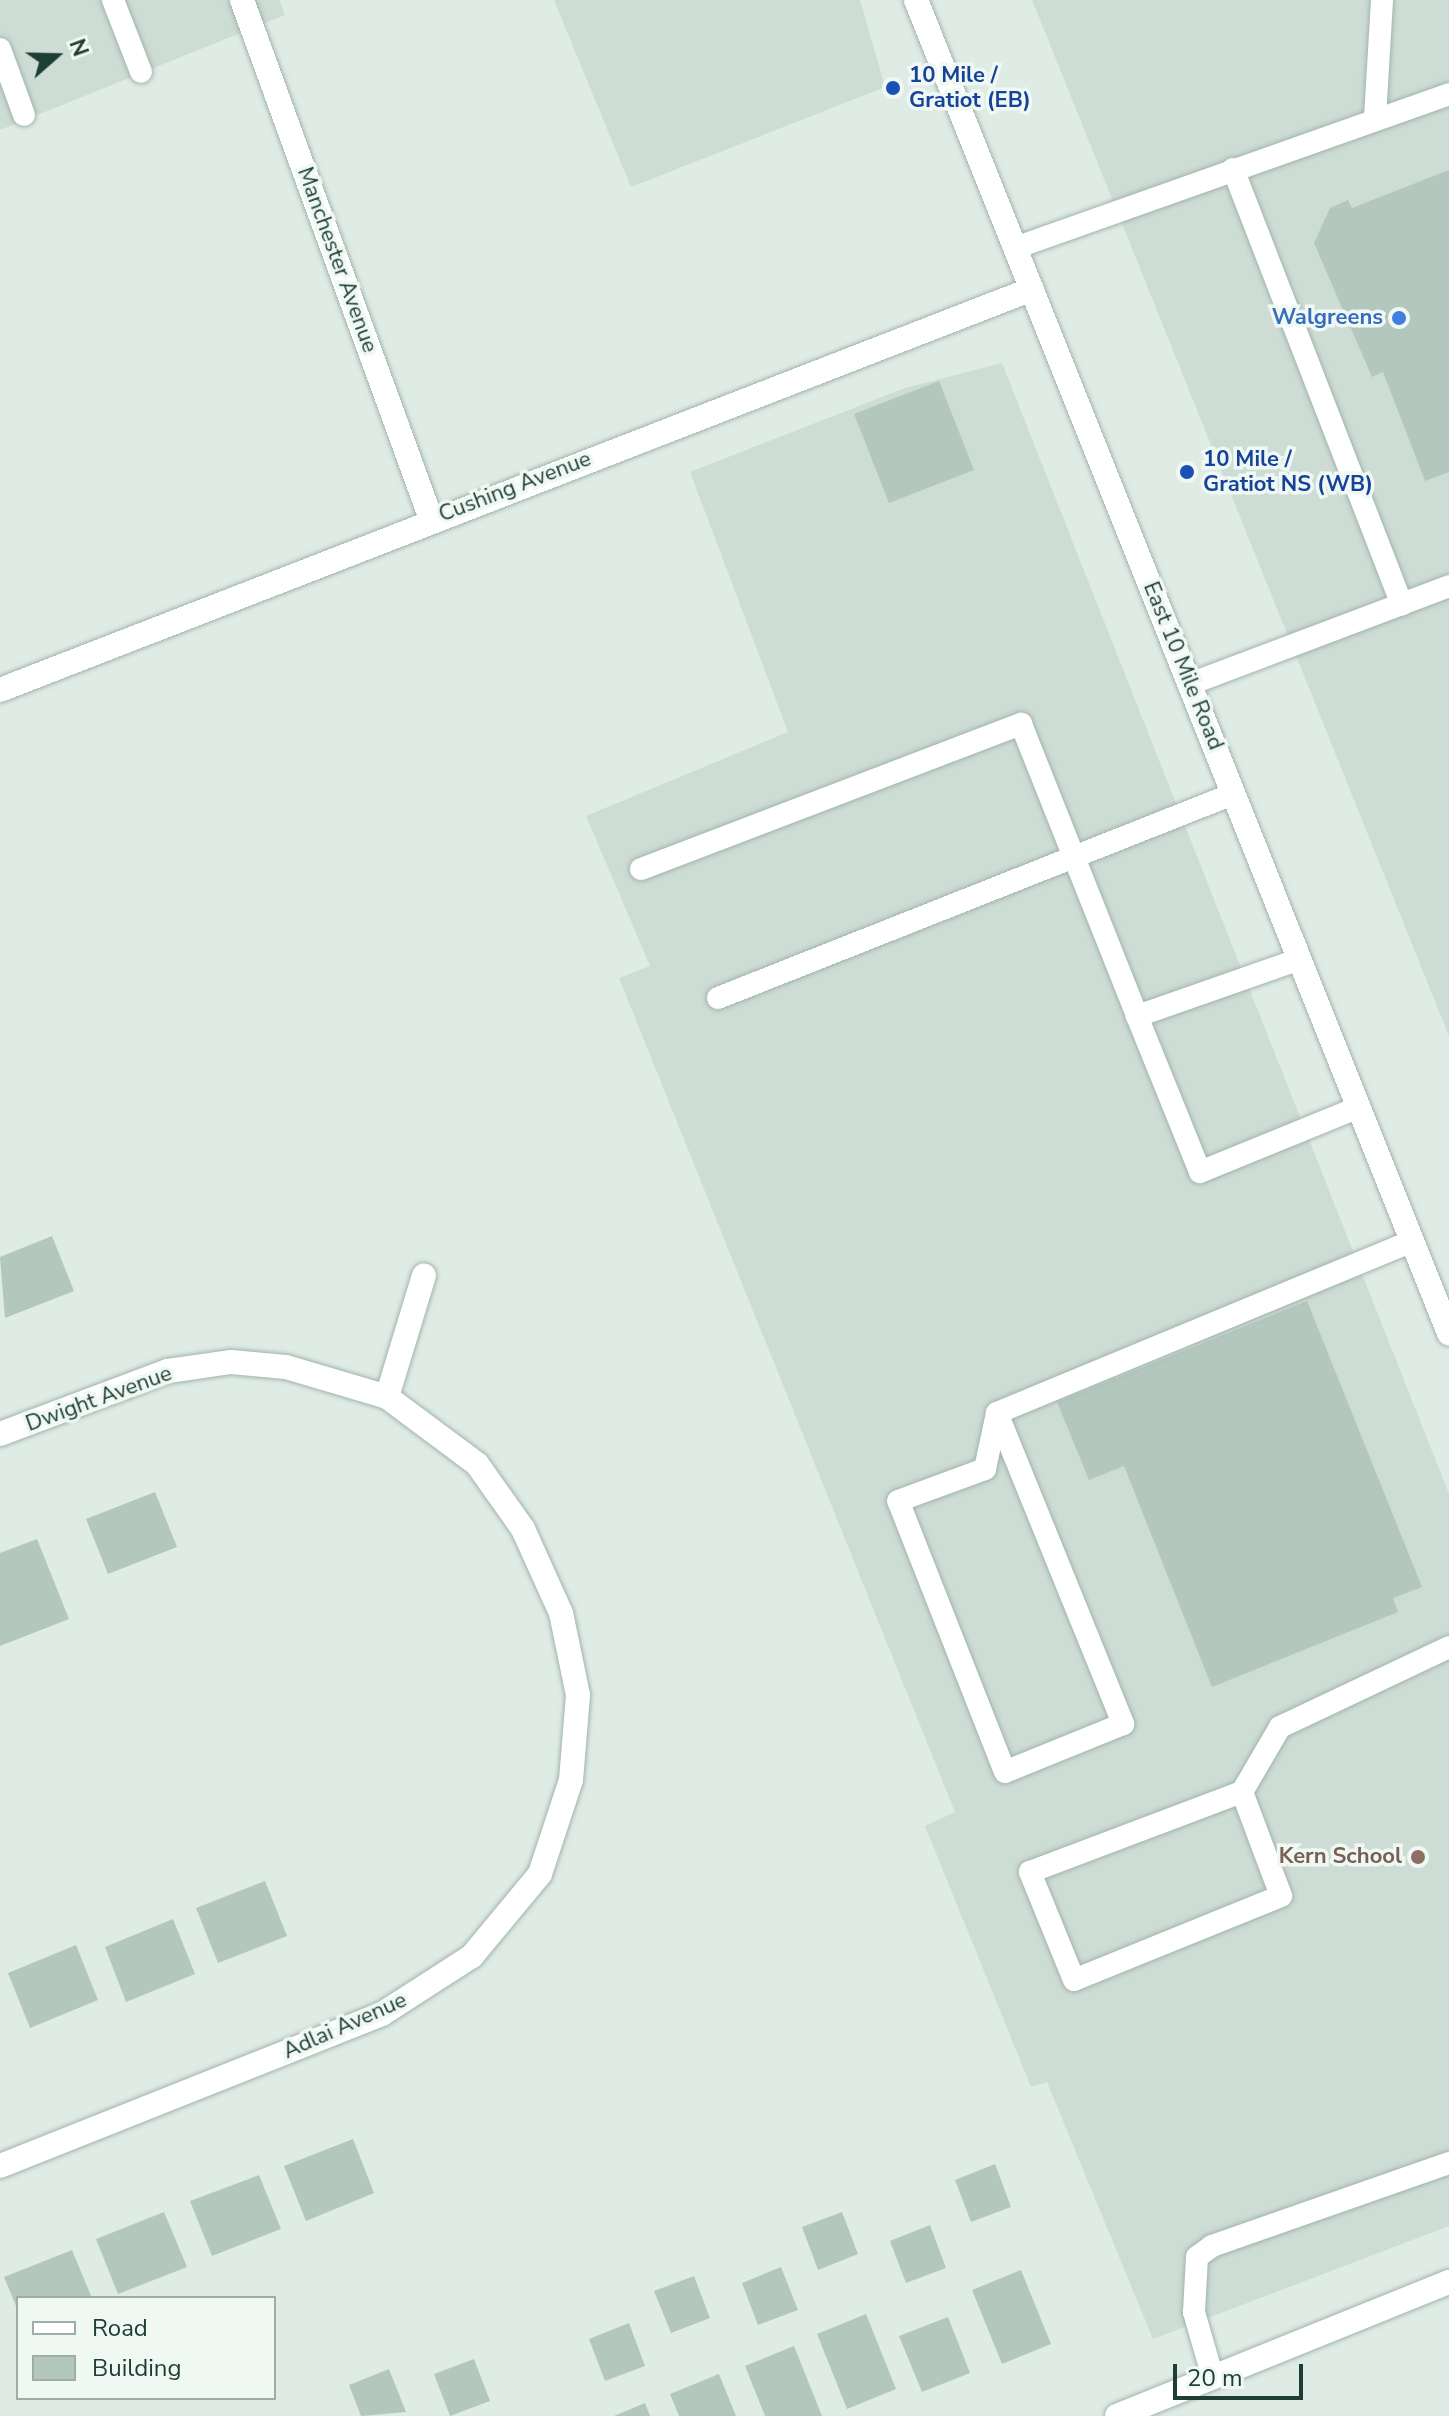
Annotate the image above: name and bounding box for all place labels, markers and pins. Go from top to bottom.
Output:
place label: 10 Mile / Gratiot (EB) [909,62,1031,114]
marker: 10 Mile / Gratiot (EB) [884,79,902,97]
place label: Walgreens [1272,305,1383,331]
marker: Walgreens [1390,309,1408,327]
place label: 10 Mile / Gratiot NS (WB) [1203,446,1373,498]
marker: 10 Mile / Gratiot NS (WB) [1178,463,1196,481]
place label: Kern School [1279,1844,1402,1870]
marker: Kern School [1409,1848,1427,1866]

